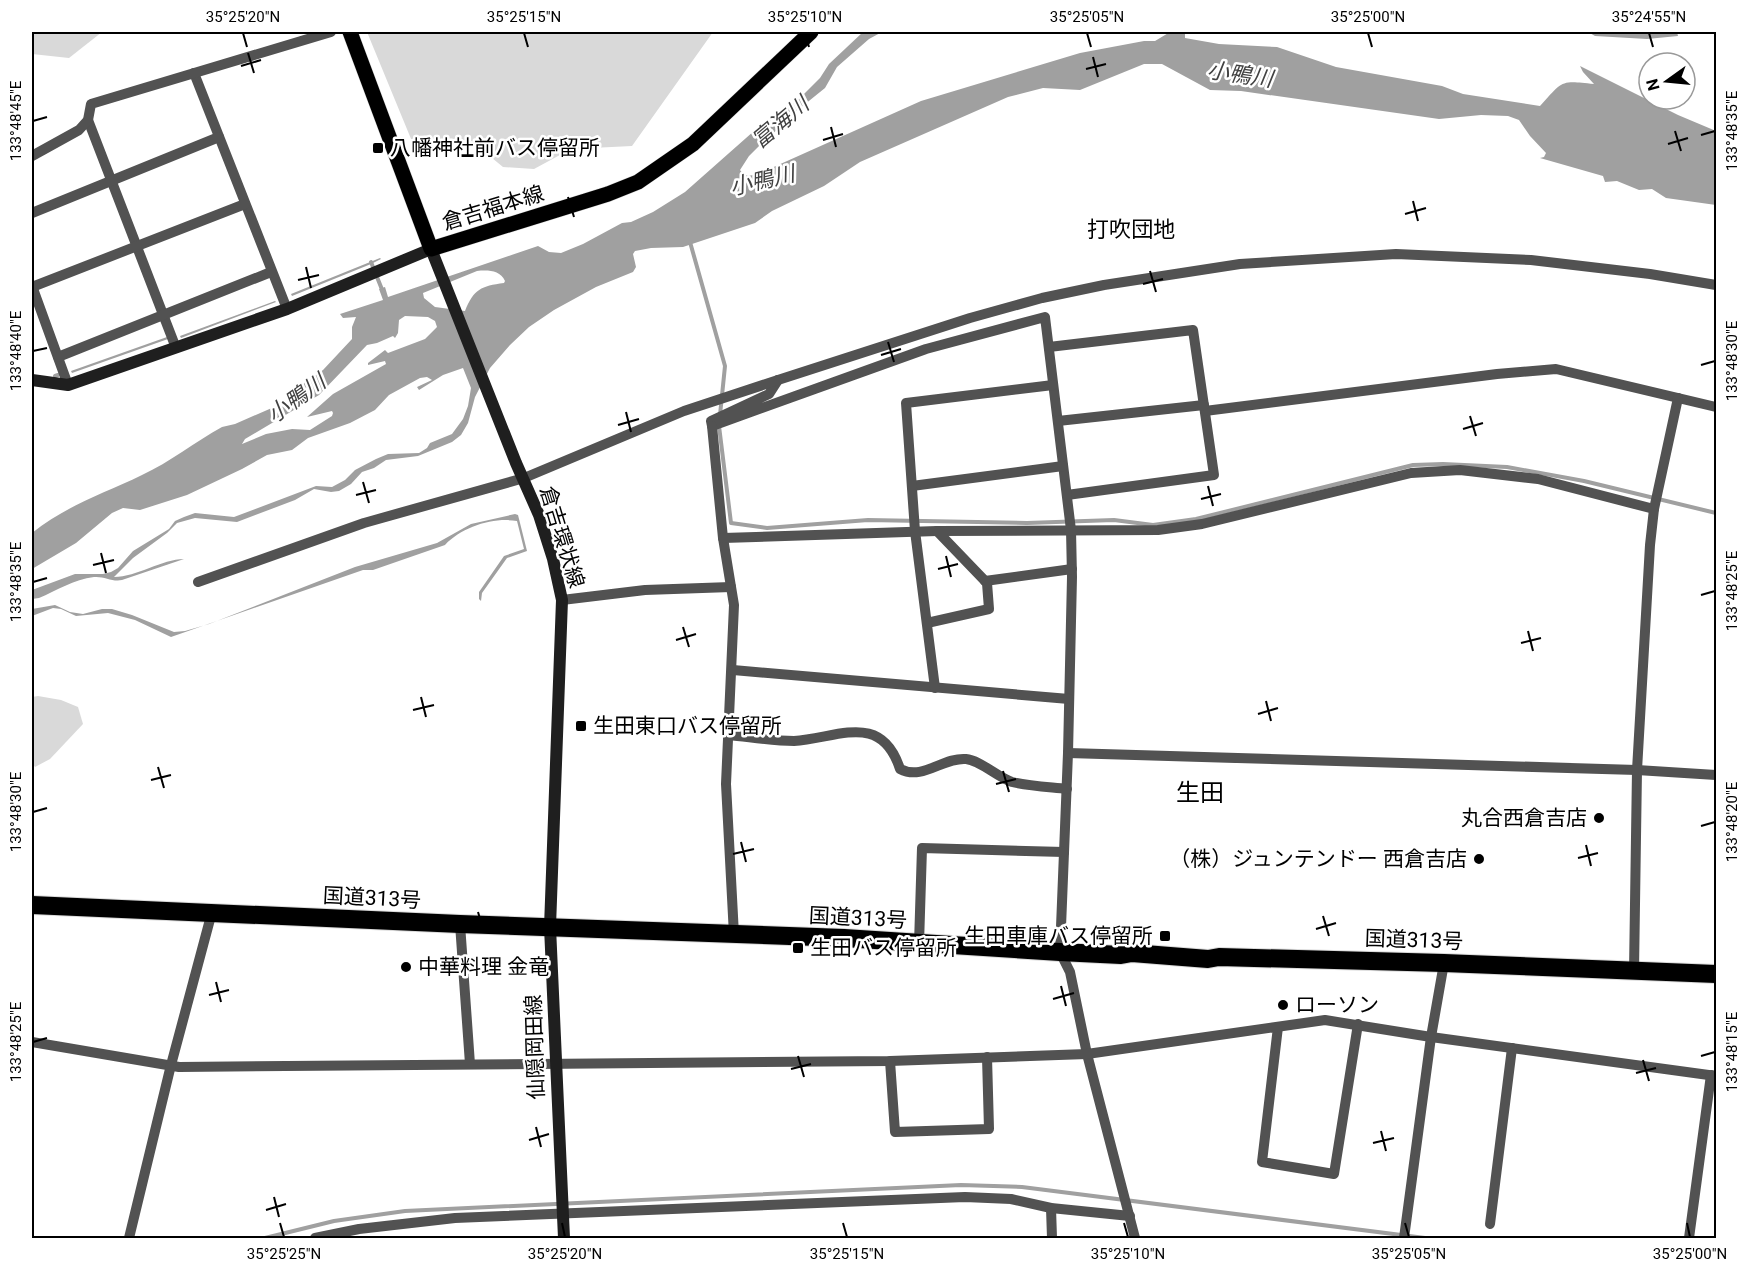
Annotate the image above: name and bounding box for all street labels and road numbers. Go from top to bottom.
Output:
street label: 倉吉福本線 [439,181,547,235]
street label: 倉吉環状線 [535,483,589,591]
street label: 国道313号 [322,883,422,913]
street label: 国道313号 [808,903,908,933]
street label: 国道313号 [1364,926,1464,954]
street label: 仙隠岡田線 [521,994,549,1100]

